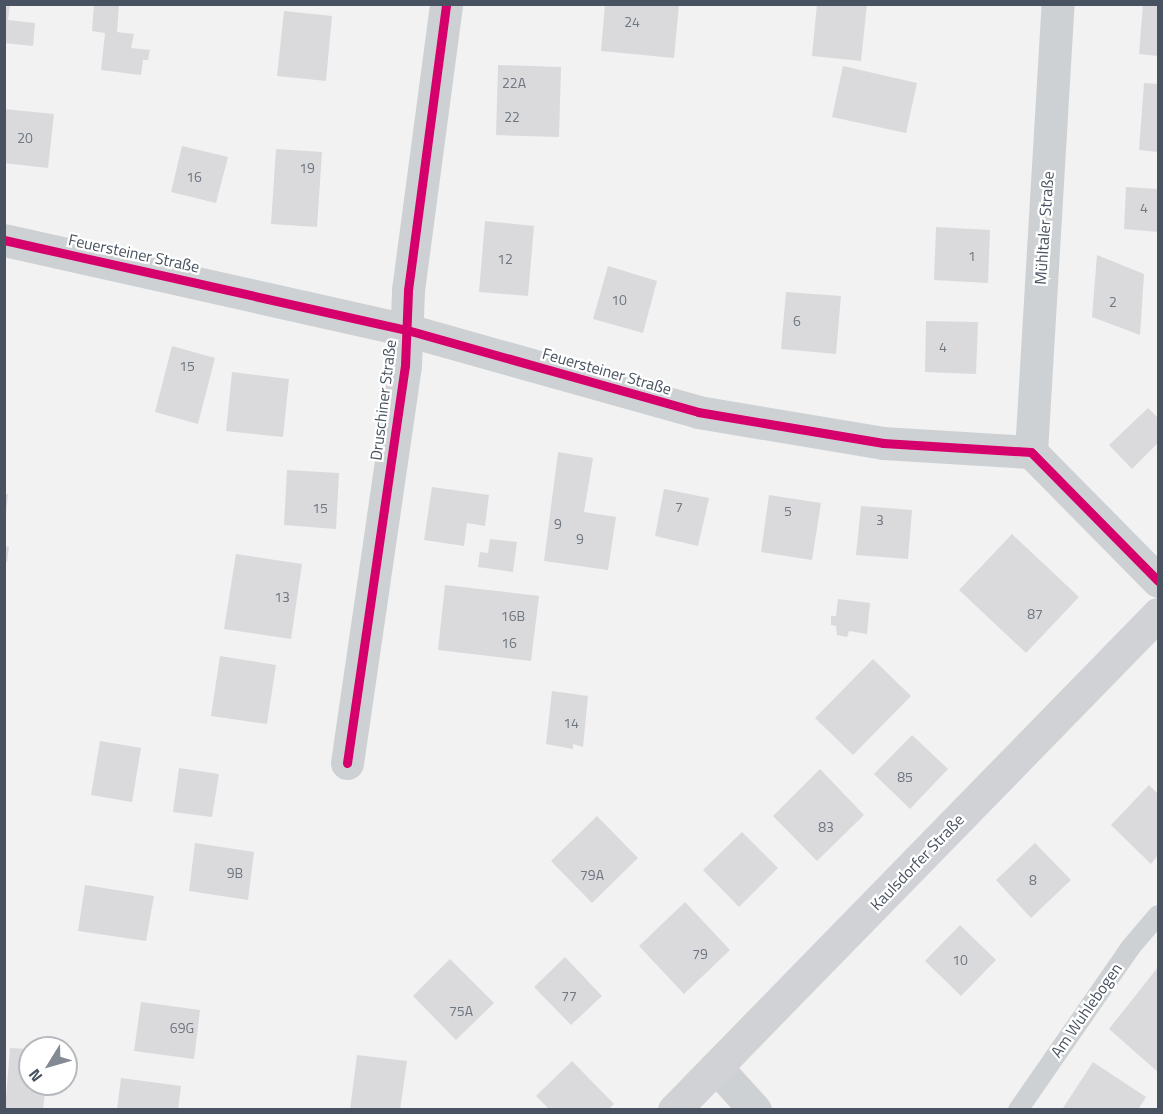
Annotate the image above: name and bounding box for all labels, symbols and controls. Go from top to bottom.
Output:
house number: 24 [624,14,640,30]
house number: 22A [502,75,526,91]
house number: 22 [504,109,520,125]
house number: 20 [17,130,33,146]
house number: 19 [299,160,315,176]
house number: 16 [186,169,202,185]
street label: Mühltaler Straße [1030,171,1058,285]
house number: 4 [1140,200,1148,216]
street label: Feuersteiner Straße [67,230,201,276]
house number: 1 [968,248,976,264]
house number: 12 [497,251,513,267]
house number: 10 [611,292,627,308]
house number: 2 [1109,294,1117,310]
house number: 6 [793,313,801,329]
street label: Druschiner Straße [366,339,400,461]
house number: 4 [939,339,947,355]
street label: Feuersteiner Straße [540,343,674,399]
house number: 15 [179,358,195,374]
house number: 7 [675,499,683,515]
house number: 15 [312,500,328,516]
house number: 5 [784,503,792,519]
house number: 3 [876,512,884,528]
house number: 9 [554,516,562,532]
house number: 9 [576,531,584,547]
house number: 13 [274,589,290,605]
house number: 87 [1027,606,1043,622]
house number: 16B [501,608,525,624]
house number: 16 [501,635,517,651]
house number: 14 [563,715,579,731]
house number: 85 [897,769,913,785]
street label: Kaulsdorfer Straße [866,810,968,914]
house number: 83 [818,819,834,835]
house number: 9B [227,865,243,881]
house number: 79A [580,867,604,883]
house number: 8 [1029,872,1037,888]
house number: 79 [692,946,708,962]
house number: 10 [952,952,968,968]
street label: Am Wuhlebogen [1046,959,1126,1061]
house number: 77 [561,988,577,1004]
house number: 75A [449,1003,473,1019]
house number: 69G [170,1020,194,1036]
north arrow [18,1036,78,1096]
text: N [22,1064,48,1087]

